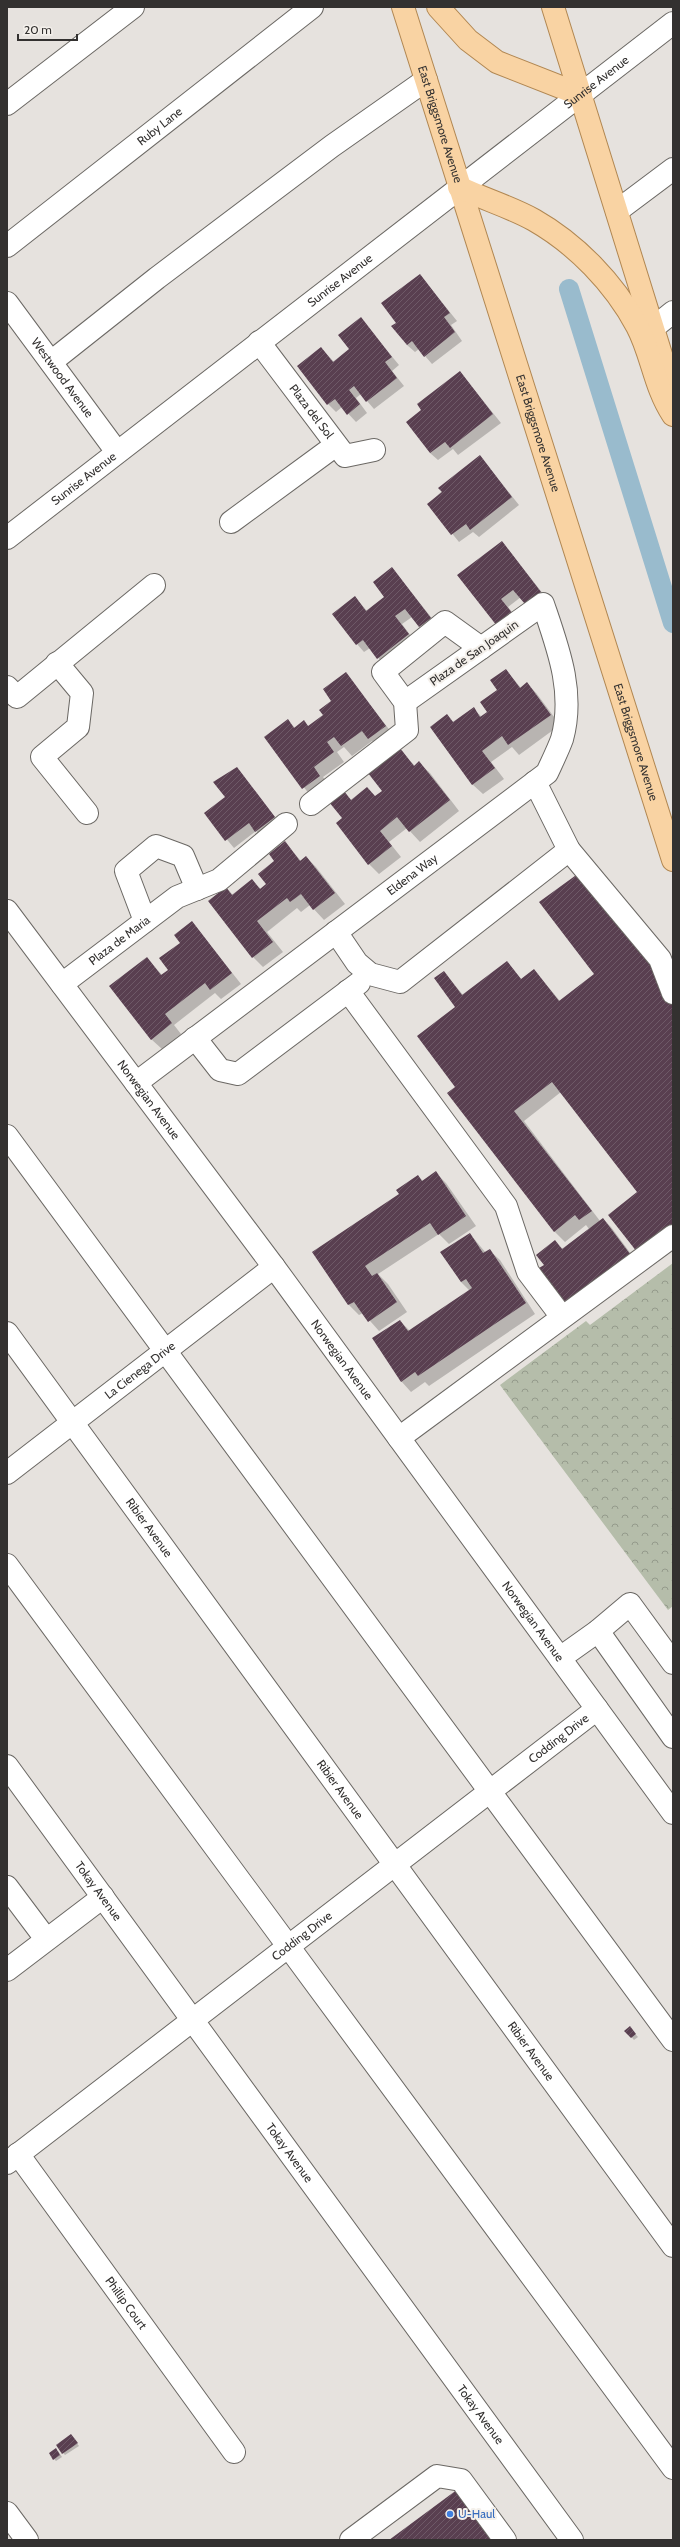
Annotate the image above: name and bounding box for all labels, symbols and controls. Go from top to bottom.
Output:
scale bar [18,16,77,42]
text: 20 m [24,22,52,37]
street label: Sunrise Avenue [561,52,632,112]
street label: East Briggsmore Avenue [415,64,466,185]
street label: Ruby Lane [134,104,185,148]
street label: Sunrise Avenue [304,250,375,310]
street label: Westwood Avenue [28,335,97,420]
street label: East Briggsmore Avenue [513,372,564,494]
street label: Plaza del Sol [286,381,337,441]
street label: Sunrise Avenue [48,448,119,508]
street label: Plaza de San Joaquin [427,616,521,689]
street label: East Briggsmore Avenue [611,681,662,802]
street label: Eldena Way [383,850,440,898]
street label: Plaza de Maria [86,912,153,968]
street label: Norwegian Avenue [114,1057,184,1142]
street label: Norwegian Avenue [308,1317,376,1403]
street label: La Cienega Drive [101,1338,178,1402]
street label: Ribier Avenue [123,1495,176,1560]
street label: Norwegian Avenue [499,1578,568,1664]
street label: Codding Drive [525,1710,591,1766]
street label: Ribier Avenue [314,1757,367,1822]
street label: Tokay Avenue [72,1858,125,1924]
street label: Codding Drive [268,1908,335,1964]
street label: Ribier Avenue [505,2018,558,2083]
street label: Tokay Avenue [263,2120,316,2185]
street label: Phillip Court [102,2273,151,2332]
street label: Tokay Avenue [454,2382,507,2447]
place label: U-Haul [458,2506,495,2521]
marker: U-Haul [445,2509,455,2519]

